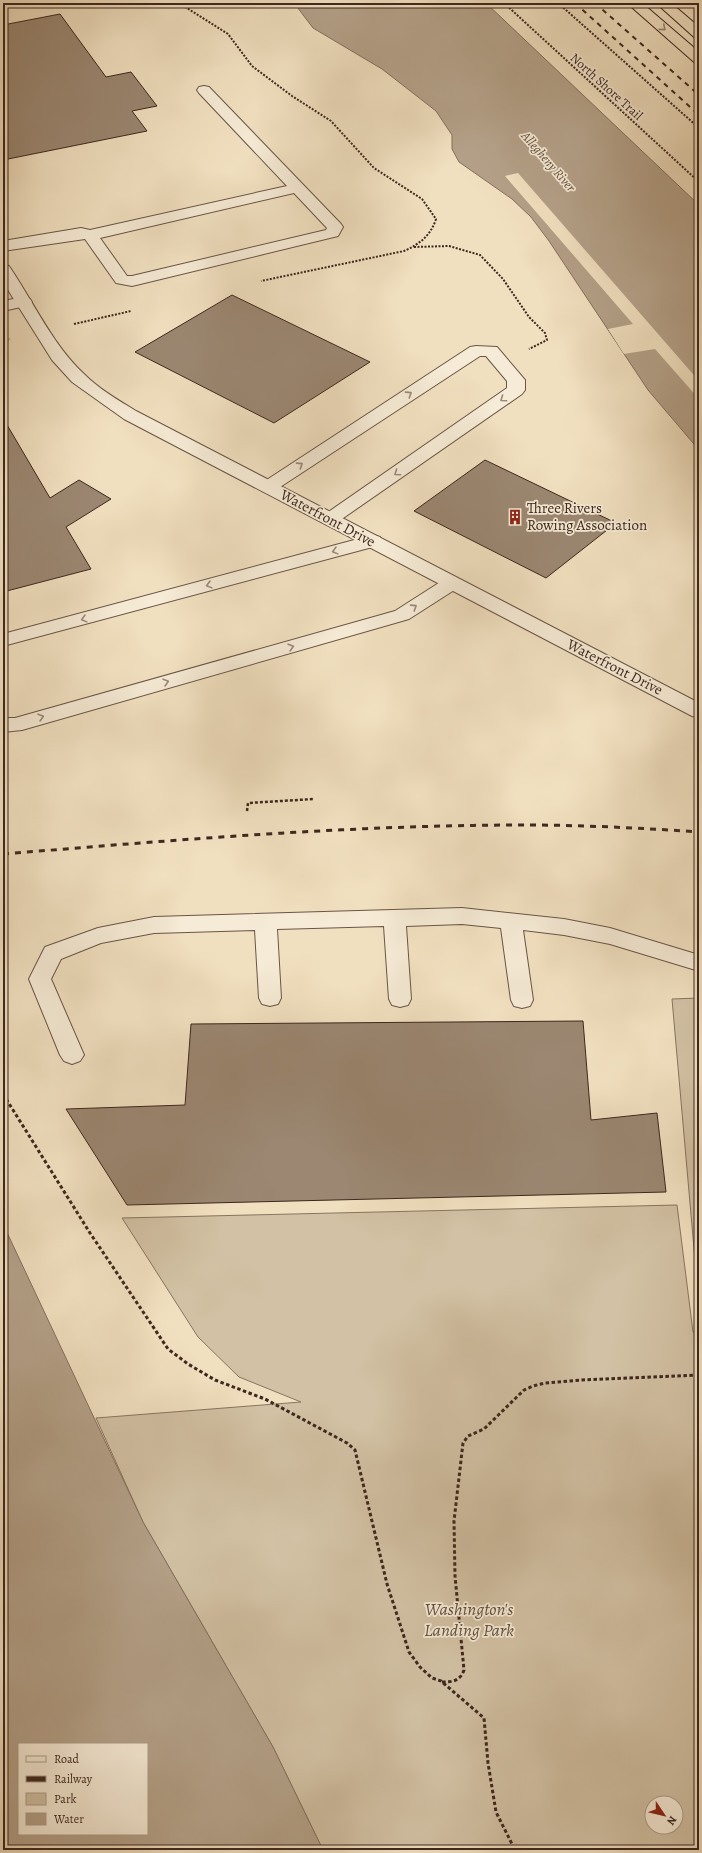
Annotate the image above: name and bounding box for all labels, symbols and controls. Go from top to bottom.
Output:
one-way arrow [659,24,666,31]
street label: North Shore Trail [567,49,647,124]
water label: Allegheny River [517,127,580,195]
one-way arrow [405,391,412,399]
one-way arrow [500,394,507,402]
one-way arrow [296,462,303,470]
one-way arrow [394,468,401,475]
street label: Waterfront Drive [276,484,379,552]
place label: Three Rivers Rowing Association [527,498,647,535]
building icon: Three Rivers Rowing Association [506,508,524,526]
one-way arrow [332,547,338,555]
one-way arrow [206,580,213,589]
one-way arrow [410,605,417,612]
one-way arrow [81,614,87,622]
street label: Waterfront Drive [563,634,667,700]
one-way arrow [288,643,294,651]
one-way arrow [162,678,169,687]
one-way arrow [37,713,44,722]
park label: Washington's Landing Park [424,1597,514,1642]
legend [18,1743,148,1835]
text: Road [54,1751,80,1767]
text: Railway [54,1771,93,1787]
text: Park [54,1791,77,1807]
north arrow [644,1795,684,1835]
text: Water [53,1811,84,1827]
text: N [663,1813,680,1828]

